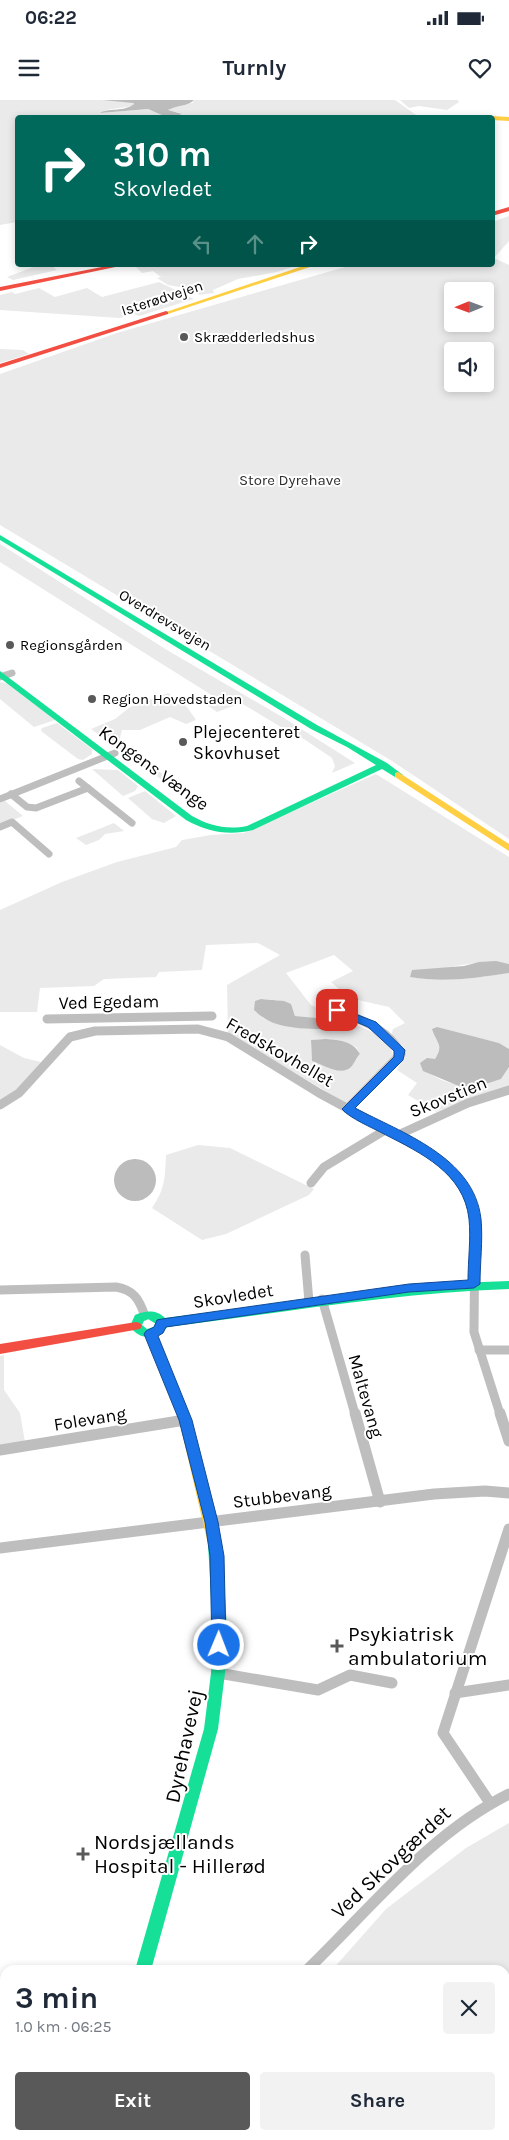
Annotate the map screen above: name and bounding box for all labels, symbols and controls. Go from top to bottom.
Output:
text: 06:22 [25,7,77,29]
icon: menu [15,54,43,82]
icon: heart [466,54,494,82]
text: Turnly [223,55,286,81]
text: 310 m [113,134,211,175]
icon: right [30,135,95,200]
text: Skovledet [113,176,212,202]
icon: left [188,230,216,258]
icon: ahead [241,230,269,258]
icon: right [294,230,322,258]
street label: Isterødvejen [119,276,205,320]
north arrow [444,282,494,332]
map controls [444,282,494,392]
place label: Skrædderledshus [194,328,315,346]
marker: Skrædderledshus [178,331,190,343]
button: sound [444,342,494,392]
park label: Store Dyrehave [239,471,341,489]
street label: Overdrevsvejen [116,585,214,655]
place label: Regionsgården [20,636,123,654]
marker: Regionsgården [4,639,16,651]
place label: Region Hovedstaden [102,690,242,708]
marker: Region Hovedstaden [86,693,98,705]
street label: Kongens Vænge [95,721,213,815]
place label: Plejecenteret Skovhuset [193,721,300,764]
marker: Plejecenteret Skovhuset [177,736,189,748]
pin [316,989,358,1031]
street label: Ved Egedam [58,990,160,1014]
icon: arrive [323,996,351,1024]
street label: Fredskovhellet [222,1012,338,1092]
street label: Skovstien [406,1072,490,1122]
street label: Skovledet [191,1279,275,1313]
street label: Maltevang [344,1352,388,1440]
street label: Folevang [52,1402,128,1436]
street label: Stubbevang [231,1479,333,1513]
position arrow [192,1618,244,1670]
place label: Psykiatrisk ambulatorium [348,1622,487,1670]
marker: Psykiatrisk ambulatorium [330,1639,344,1653]
street label: Dyrehavevej [160,1687,208,1805]
street label: Ved Skovgærdet [326,1801,456,1923]
place label: Nordsjællands Hospital - Hillerød [94,1830,266,1878]
marker: Nordsjællands Hospital - Hillerød [76,1847,90,1861]
text: 3 min [15,1980,98,2016]
button: close [443,1982,495,2034]
text: 1.0 km · 06:25 [15,2017,112,2036]
button: Exit [15,2072,250,2130]
button: Share [260,2072,495,2130]

